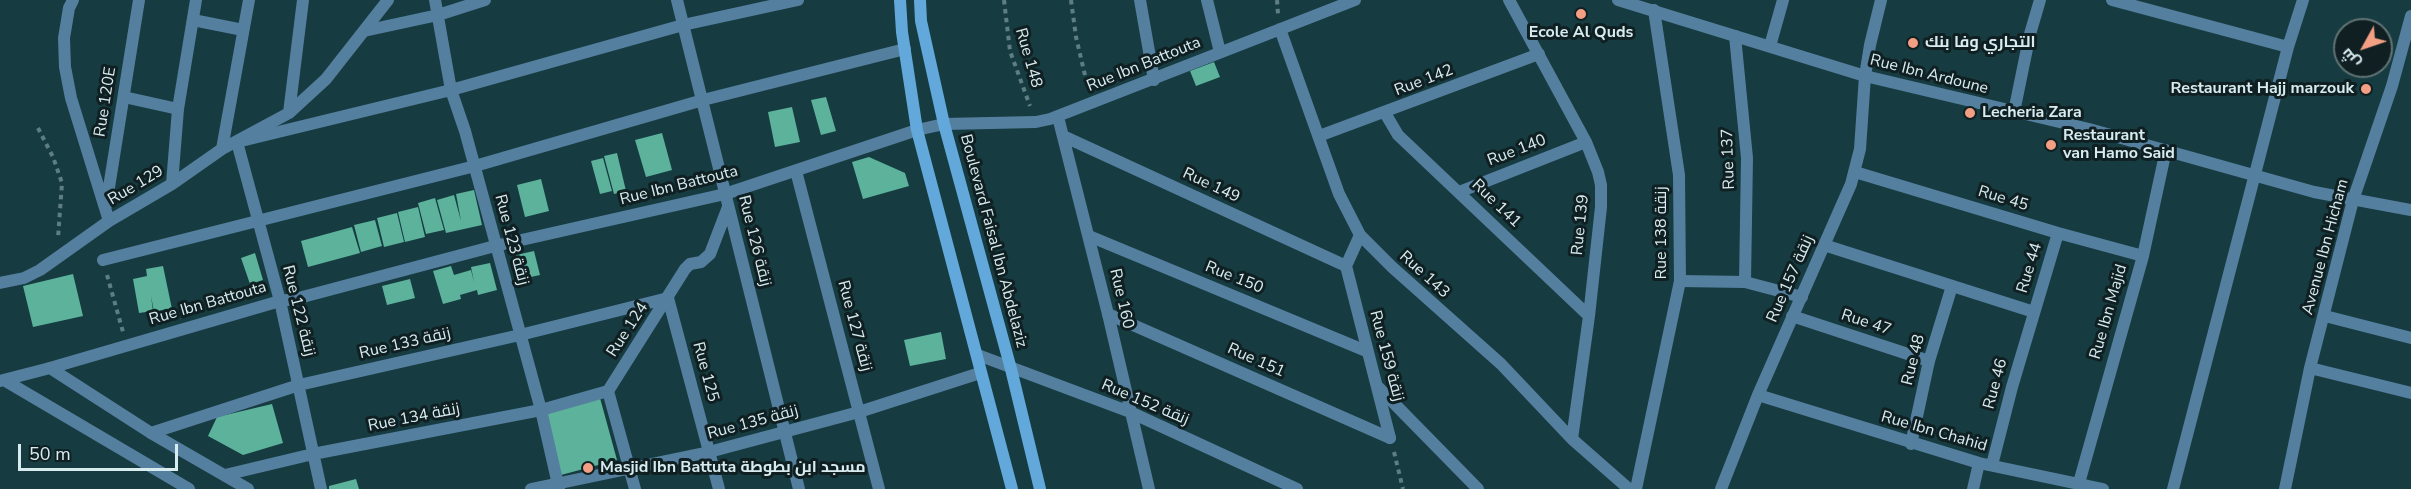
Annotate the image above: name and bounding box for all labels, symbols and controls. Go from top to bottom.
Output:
marker: Ecole Al Quds [1574,7,1588,21]
north arrow [2333,18,2393,78]
place label: Ecole Al Quds [1529,23,1633,43]
street label: Rue 148 [1010,26,1046,90]
street label: Rue Ibn Battouta [1084,33,1204,97]
place label: التجاري وفا بنك [1925,33,2036,53]
marker: التجاري وفا بنك [1906,36,1920,50]
text: ش [2336,43,2366,73]
street label: Rue Ibn Ardoune [1868,51,1990,99]
street label: Rue 142 [1392,61,1456,101]
street label: Rue 120E [91,66,121,138]
place label: Restaurant Hajj marzouk [2171,79,2354,99]
marker: Restaurant Hajj marzouk [2359,82,2373,96]
place label: Lecheria Zara [1982,103,2082,123]
marker: Lecheria Zara [1963,106,1977,120]
place label: Restaurant van Hamo Said [2063,126,2175,164]
street label: Rue 137 [1718,128,1740,190]
street label: Rue 140 [1485,131,1549,171]
street label: Boulevard Faisal Ibn Abdelaziz [955,132,1031,350]
marker: Restaurant van Hamo Said [2044,138,2058,152]
street label: Rue 129 [105,162,167,210]
street label: Rue Ibn Battouta [618,162,740,210]
street label: Rue 149 [1179,164,1243,208]
street label: Rue 141 [1467,176,1525,232]
street label: Avenue Ibn Hicham [2299,177,2353,317]
street label: Rue 45 [1976,182,2030,216]
street label: Rue 138 زنقة [1652,186,1672,280]
street label: Rue 123 زنقة [490,193,532,287]
street label: Rue 126 زنقة [733,193,775,289]
street label: Rue 139 [1568,194,1594,256]
street label: Rue 157 زنقة [1763,233,1819,325]
street label: Rue 44 [2013,241,2047,295]
street label: Rue 143 [1395,247,1453,303]
street label: Rue 150 [1202,258,1266,298]
street label: Rue Ibn Majid [2086,262,2132,362]
street label: Rue 122 زنقة [277,263,319,359]
street label: Rue 160 [1105,267,1137,331]
street label: Rue Ibn Battouta [147,278,269,330]
street label: Rue 127 زنقة [833,279,875,373]
street label: Rue 124 [603,299,653,361]
street label: Rue 47 [1839,306,1893,340]
street label: Rue 159 زنقة [1365,309,1407,403]
street label: Rue 133 زنقة [357,324,453,364]
street label: Rue 48 [1898,333,1930,387]
street label: Rue 125 [688,340,722,404]
street label: Rue 151 [1224,340,1288,382]
street label: Rue 46 [1980,357,2012,411]
street label: Rue 152 زنقة [1098,376,1192,430]
street label: Rue 134 زنقة [366,400,462,436]
street label: Rue 135 زنقة [706,402,800,444]
street label: Rue Ibn Chahid [1879,408,1989,456]
scale bar [21,432,182,470]
text: 50 m [29,442,71,466]
place label: Masjid Ibn Battuta مسجد ابن بطوطة [600,458,866,478]
marker: Masjid Ibn Battuta مسجد ابن بطوطة [581,461,595,475]

